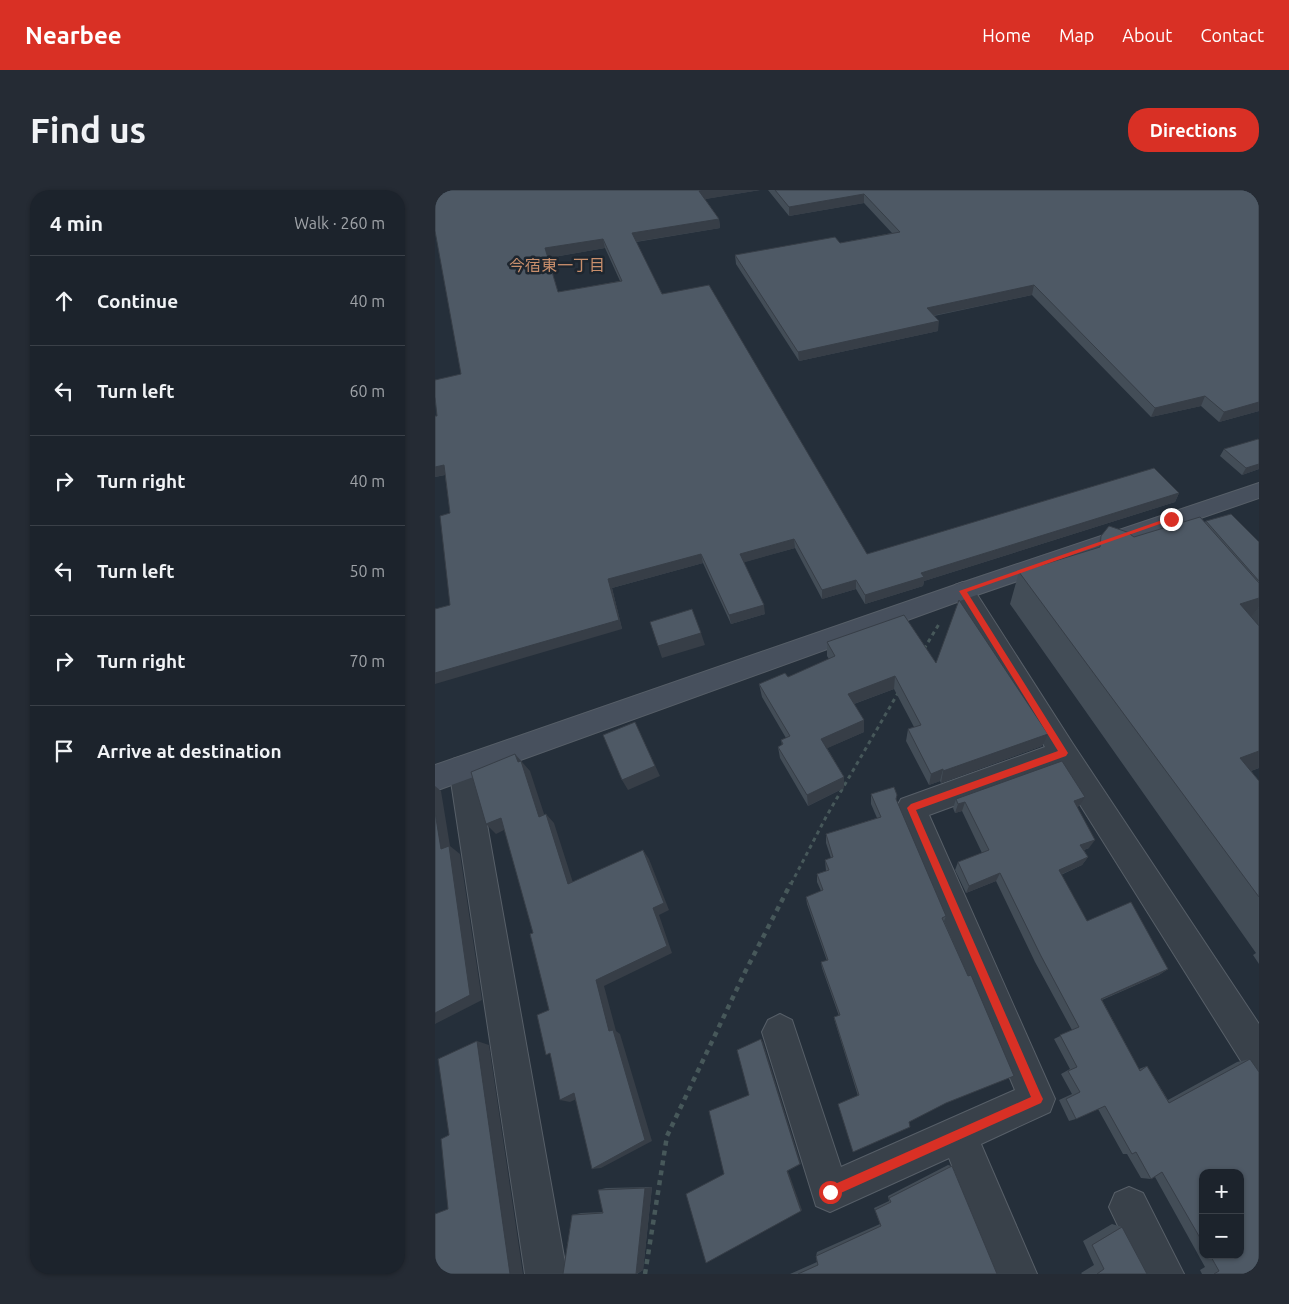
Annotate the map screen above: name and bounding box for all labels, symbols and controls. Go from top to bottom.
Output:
text: Nearbee [25,22,122,49]
text: Home [982,25,1031,45]
text: Map [1059,25,1094,45]
text: About [1122,25,1172,45]
text: Contact [1200,25,1264,45]
button: Directions [1128,108,1259,152]
text: Find us [30,110,146,150]
text: 4 min [50,211,103,235]
text: Walk · 260 m [294,214,385,232]
district label: 今宿東一丁目 [509,256,605,274]
icon: ahead [50,287,78,315]
text: Continue [97,290,178,312]
text: 40 m [349,292,385,310]
icon: left [50,377,78,405]
text: Turn left [97,380,175,402]
text: 60 m [349,382,385,400]
icon: right [50,467,78,495]
text: Turn right [97,470,185,492]
text: 40 m [349,472,385,490]
route end [1160,508,1183,531]
icon: left [50,557,78,585]
text: Turn left [97,560,175,582]
text: 50 m [349,562,385,580]
icon: right [50,647,78,675]
text: Turn right [97,650,185,672]
text: 70 m [349,652,385,670]
icon: arrive [50,737,78,765]
text: Arrive at destination [97,740,282,762]
map controls [1199,1169,1244,1259]
button: + [1199,1169,1244,1214]
route start [819,1181,842,1204]
button: − [1199,1214,1244,1259]

